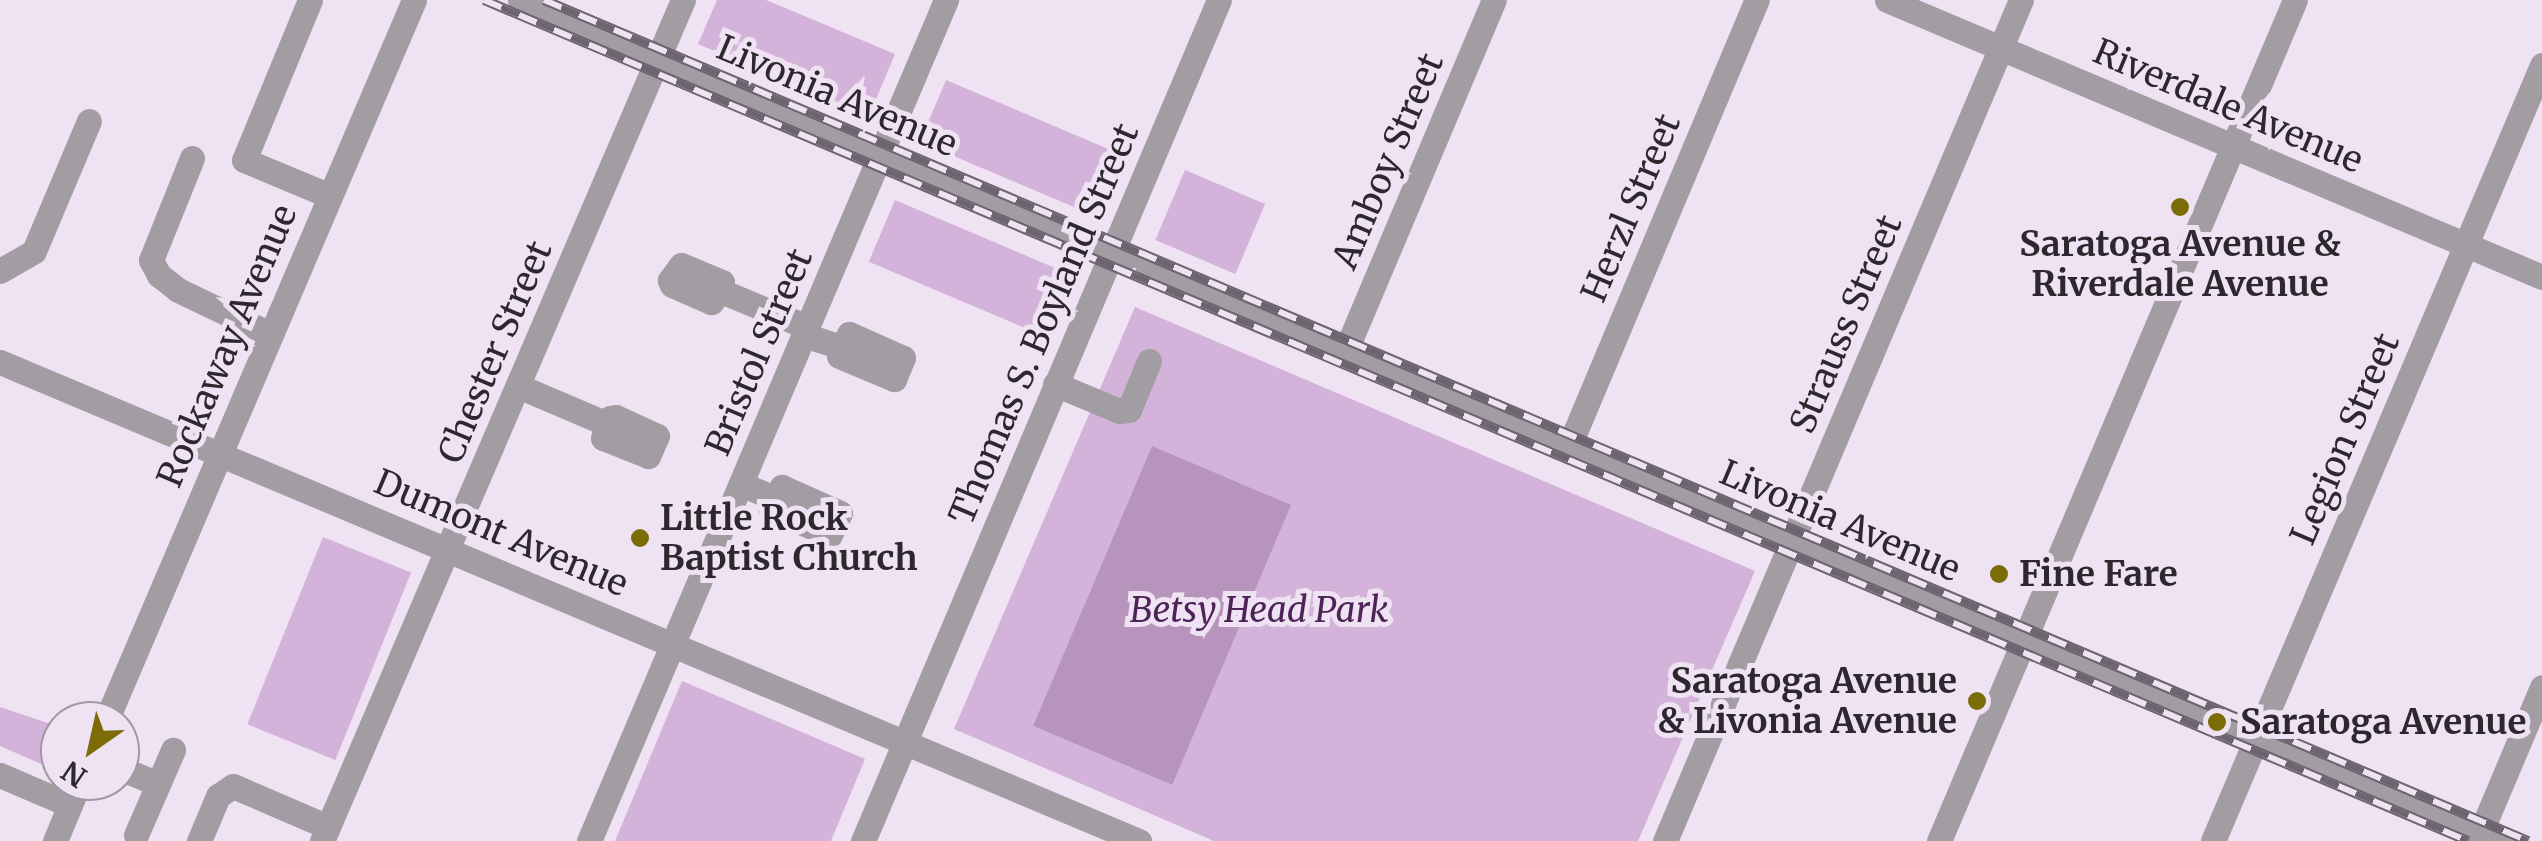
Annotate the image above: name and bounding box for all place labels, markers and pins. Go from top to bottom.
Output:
marker: Saratoga Avenue & Riverdale Avenue [2169,196,2191,218]
place label: Saratoga Avenue & Riverdale Avenue [2019,223,2341,305]
place label: Little Rock Baptist Church [660,497,918,579]
marker: Little Rock Baptist Church [629,527,651,549]
place label: Fine Fare [2019,553,2178,595]
marker: Fine Fare [1988,563,2010,585]
place label: Saratoga Avenue & Livonia Avenue [1658,660,1957,742]
marker: Saratoga Avenue & Livonia Avenue [1966,690,1988,712]
place label: Saratoga Avenue [2240,701,2526,743]
marker: Saratoga Avenue [2204,709,2230,735]

